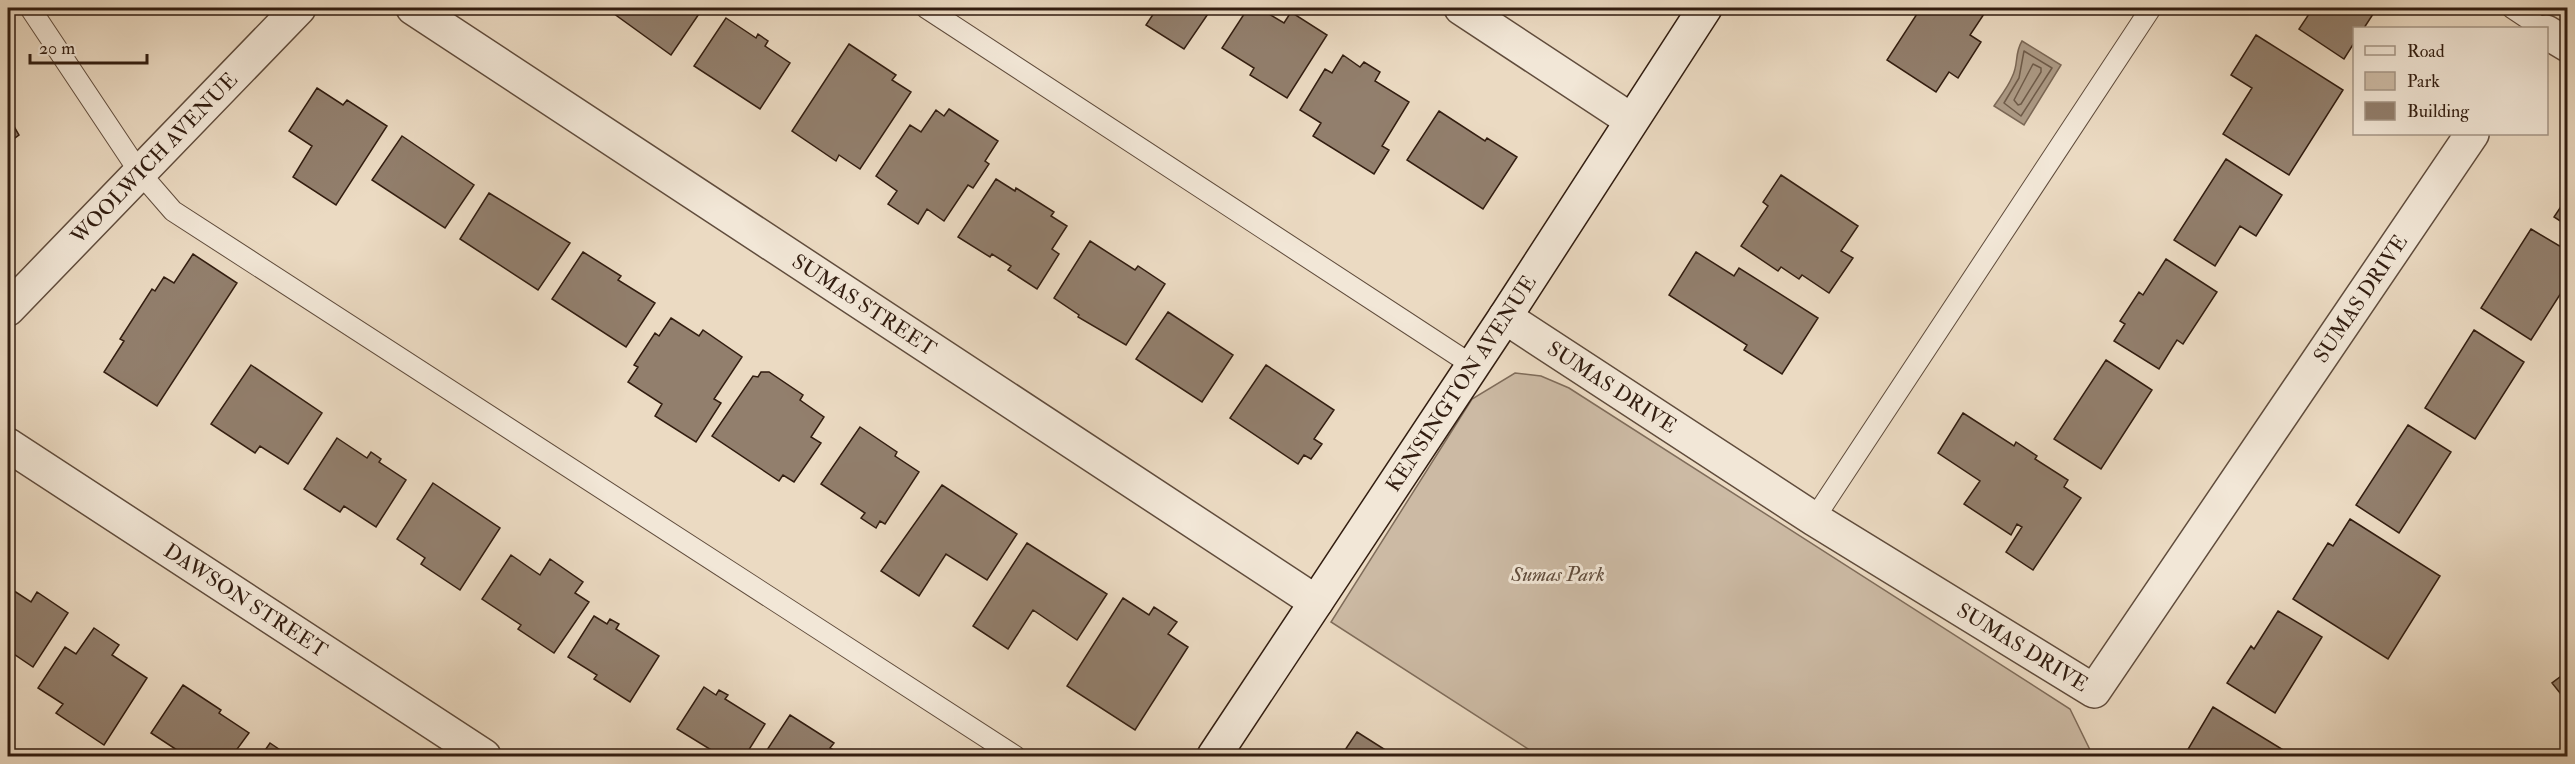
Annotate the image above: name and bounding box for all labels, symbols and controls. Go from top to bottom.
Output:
scale bar [30,27,147,65]
legend [2353,27,2548,135]
text: 20 m [39,37,75,60]
text: Road [2407,40,2445,63]
street label: WOOLWICH AVENUE [64,66,243,250]
text: Park [2407,70,2440,93]
text: Building [2407,100,2470,123]
street label: SUMAS DRIVE [2307,229,2413,368]
street label: SUMAS STREET [787,248,942,362]
street label: KENSINGTON AVENUE [1380,270,1542,497]
street label: SUMAS DRIVE [1542,335,1682,439]
street label: DAWSON STREET [159,537,333,664]
park label: Sumas Park [1510,561,1605,588]
street label: SUMAS DRIVE [1952,597,2093,698]

